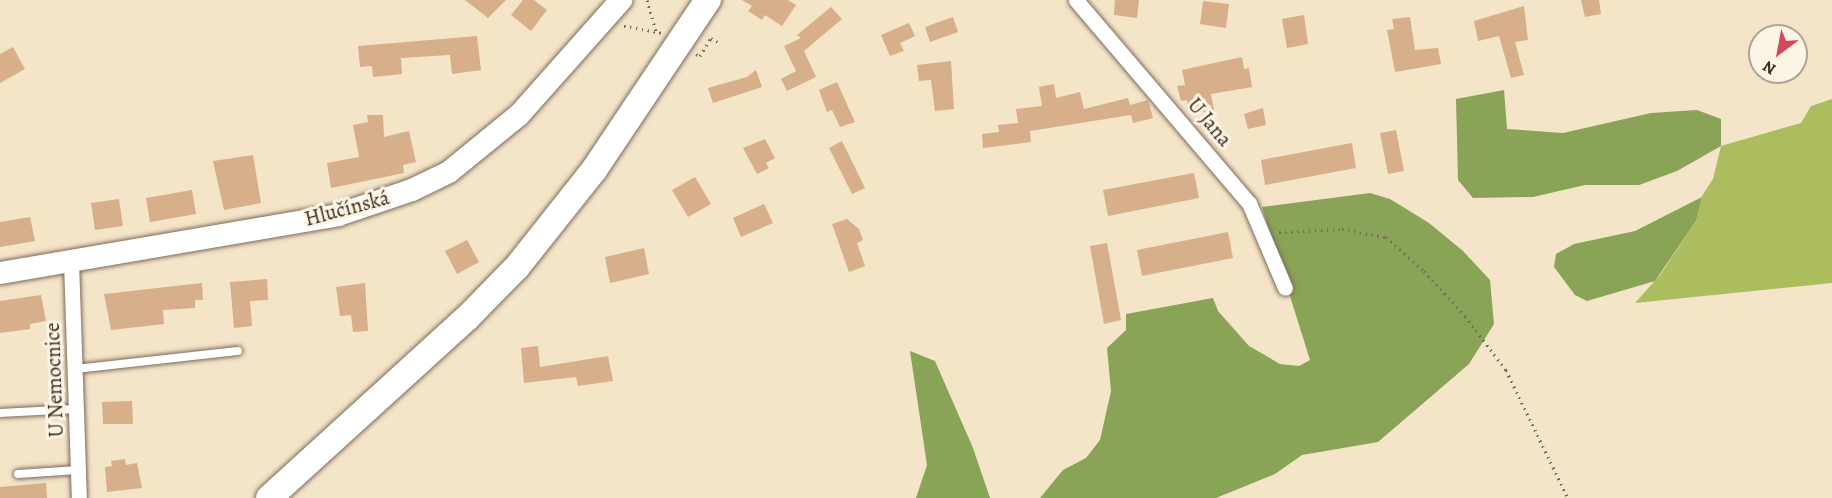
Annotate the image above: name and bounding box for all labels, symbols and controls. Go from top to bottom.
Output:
north arrow [1748,24,1808,84]
text: N [1759,55,1780,80]
street label: U Jana [1182,93,1238,151]
street label: Hlučínská [302,185,392,231]
street label: U Nemocnice [39,322,69,438]

